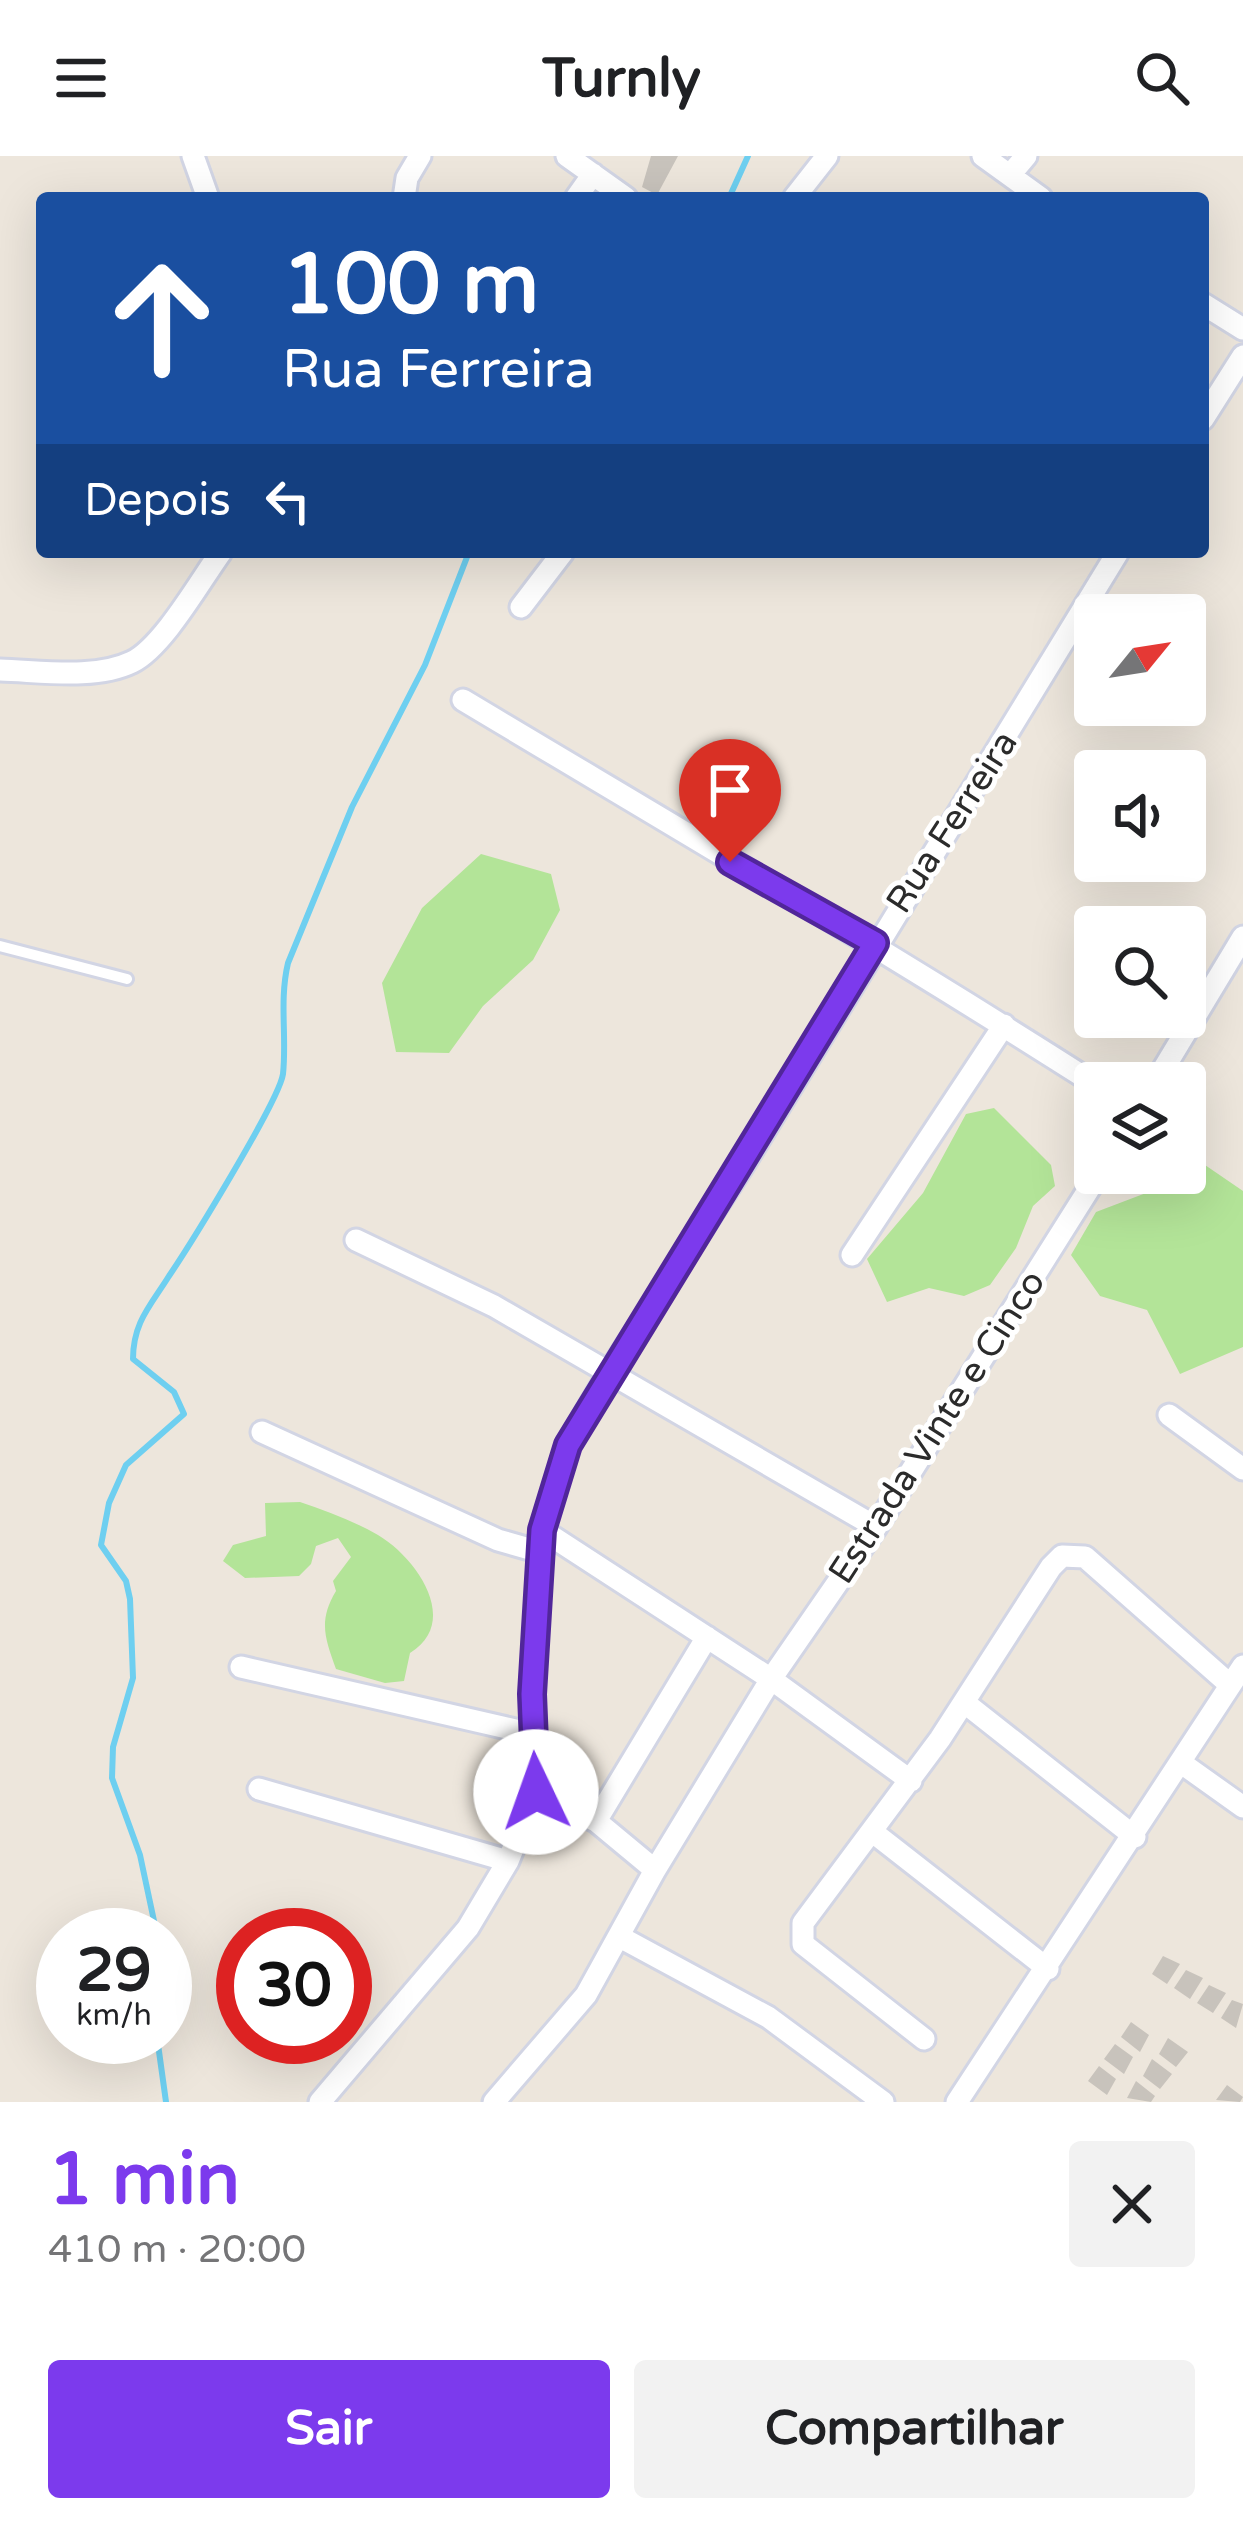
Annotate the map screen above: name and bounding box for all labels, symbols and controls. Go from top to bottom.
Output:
icon: menu [48,45,114,111]
icon: search [1129,45,1195,111]
text: Turnly [542,46,701,111]
text: 100 m [282,235,539,336]
icon: ahead [84,240,240,396]
text: Rua Ferreira [282,337,595,402]
icon: left [255,468,321,534]
text: Depois [84,474,231,528]
north arrow [1074,594,1206,726]
map controls [1074,594,1206,1194]
street label: Rua Ferreira [877,723,1027,921]
pin [679,739,781,862]
button: sound [1074,750,1206,882]
icon: arrive [697,757,763,823]
button: search [1074,906,1206,1038]
button: layers [1074,1062,1206,1194]
street label: Estrada Vinte e Cinco [820,1262,1054,1592]
position arrow [473,1729,599,1855]
speed limit sign: 30 [216,1908,372,2064]
text: 29 [76,1935,152,2007]
text: km/h [76,1997,152,2034]
text: 1 min [48,2137,240,2224]
button: close [1069,2141,1195,2267]
text: 410 m · 20:00 [48,2226,306,2273]
button: Sair [48,2360,610,2498]
button: Compartilhar [634,2360,1195,2498]

